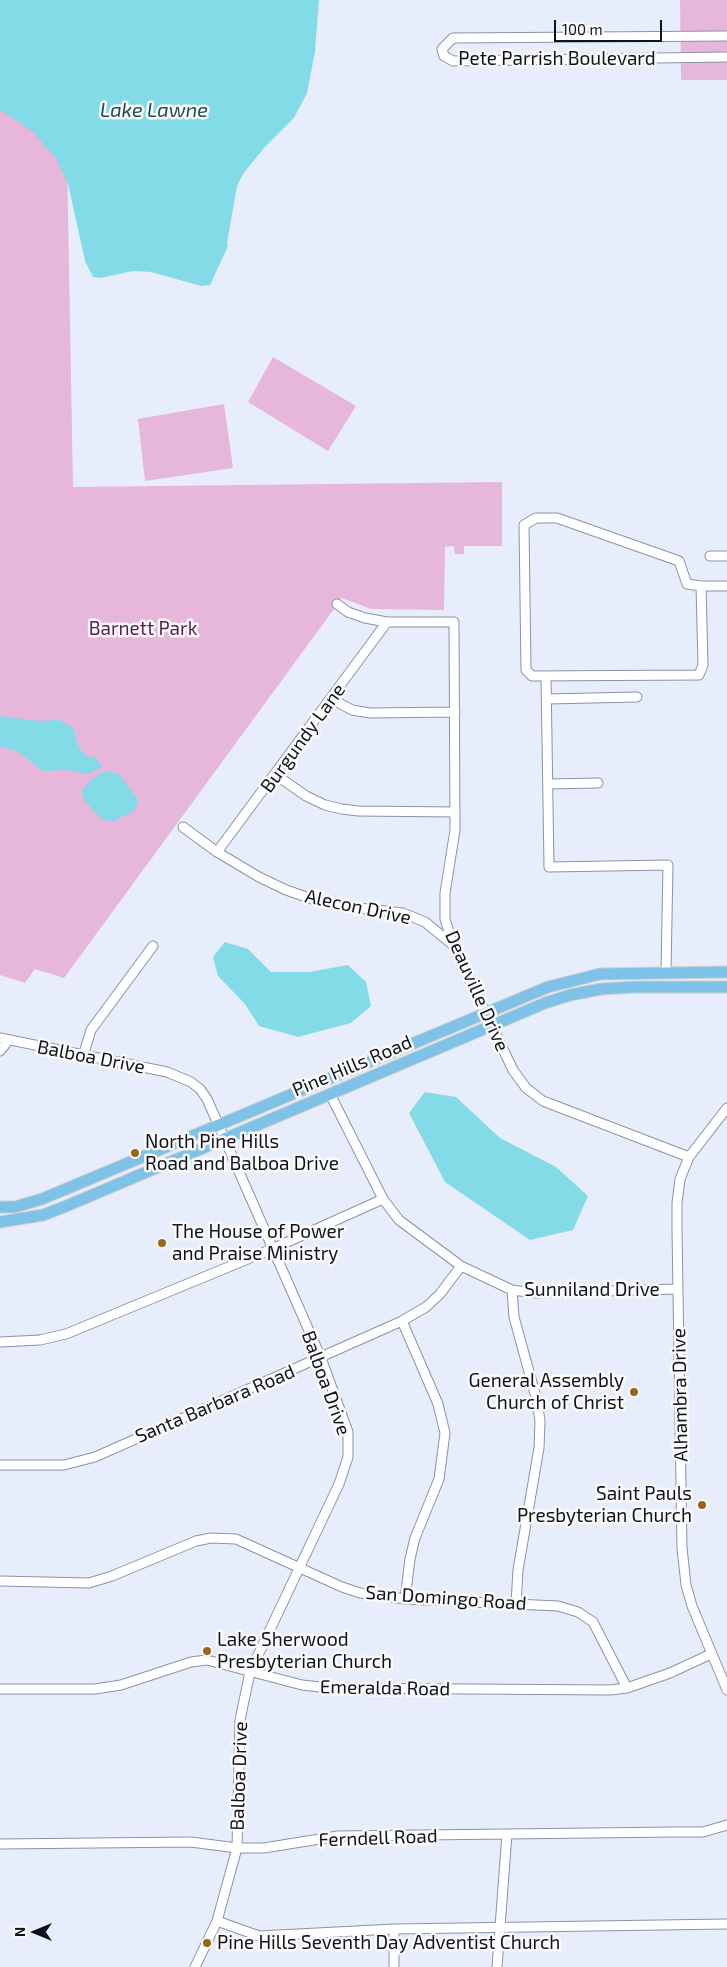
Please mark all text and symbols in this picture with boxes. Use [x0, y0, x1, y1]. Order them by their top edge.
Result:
scale bar [557, 10, 664, 42]
text: 100 m [562, 20, 603, 38]
street label: Pete Parrish Boulevard [458, 48, 656, 70]
water label: Lake Lawne [100, 98, 208, 122]
park label: Barnett Park [89, 618, 197, 640]
street label: Burgundy Lane [256, 679, 350, 797]
street label: Alecon Drive [303, 885, 413, 929]
street label: Deauville Drive [440, 927, 514, 1055]
street label: Pine Hills Road [289, 1031, 415, 1101]
street label: Balboa Drive [35, 1035, 147, 1079]
place label: North Pine Hills Road and Balboa Drive [145, 1131, 339, 1175]
marker: North Pine Hills Road and Balboa Drive [129, 1147, 141, 1159]
place label: The House of Power and Praise Ministry [172, 1221, 344, 1265]
marker: The House of Power and Praise Ministry [156, 1237, 168, 1249]
street label: Sunniland Drive [524, 1279, 660, 1301]
street label: Balboa Drive [297, 1328, 355, 1438]
street label: Alhambra Drive [667, 1328, 693, 1462]
street label: Santa Barbara Road [132, 1360, 298, 1448]
place label: General Assembly Church of Christ [469, 1370, 624, 1414]
marker: General Assembly Church of Christ [628, 1386, 640, 1398]
place label: Saint Pauls Presbyterian Church [517, 1483, 692, 1527]
marker: Saint Pauls Presbyterian Church [696, 1499, 708, 1511]
street label: San Domingo Road [365, 1581, 527, 1615]
place label: Lake Sherwood Presbyterian Church [217, 1629, 392, 1673]
marker: Lake Sherwood Presbyterian Church [201, 1645, 213, 1657]
street label: Emeralda Road [320, 1675, 450, 1701]
street label: Balboa Drive [226, 1721, 252, 1831]
street label: Ferndell Road [318, 1825, 438, 1851]
north arrow [10, 1907, 60, 1957]
text: N [11, 1927, 28, 1937]
place label: Pine Hills Seventh Day Adventist Church [217, 1932, 560, 1954]
marker: Pine Hills Seventh Day Adventist Church [201, 1937, 213, 1949]

